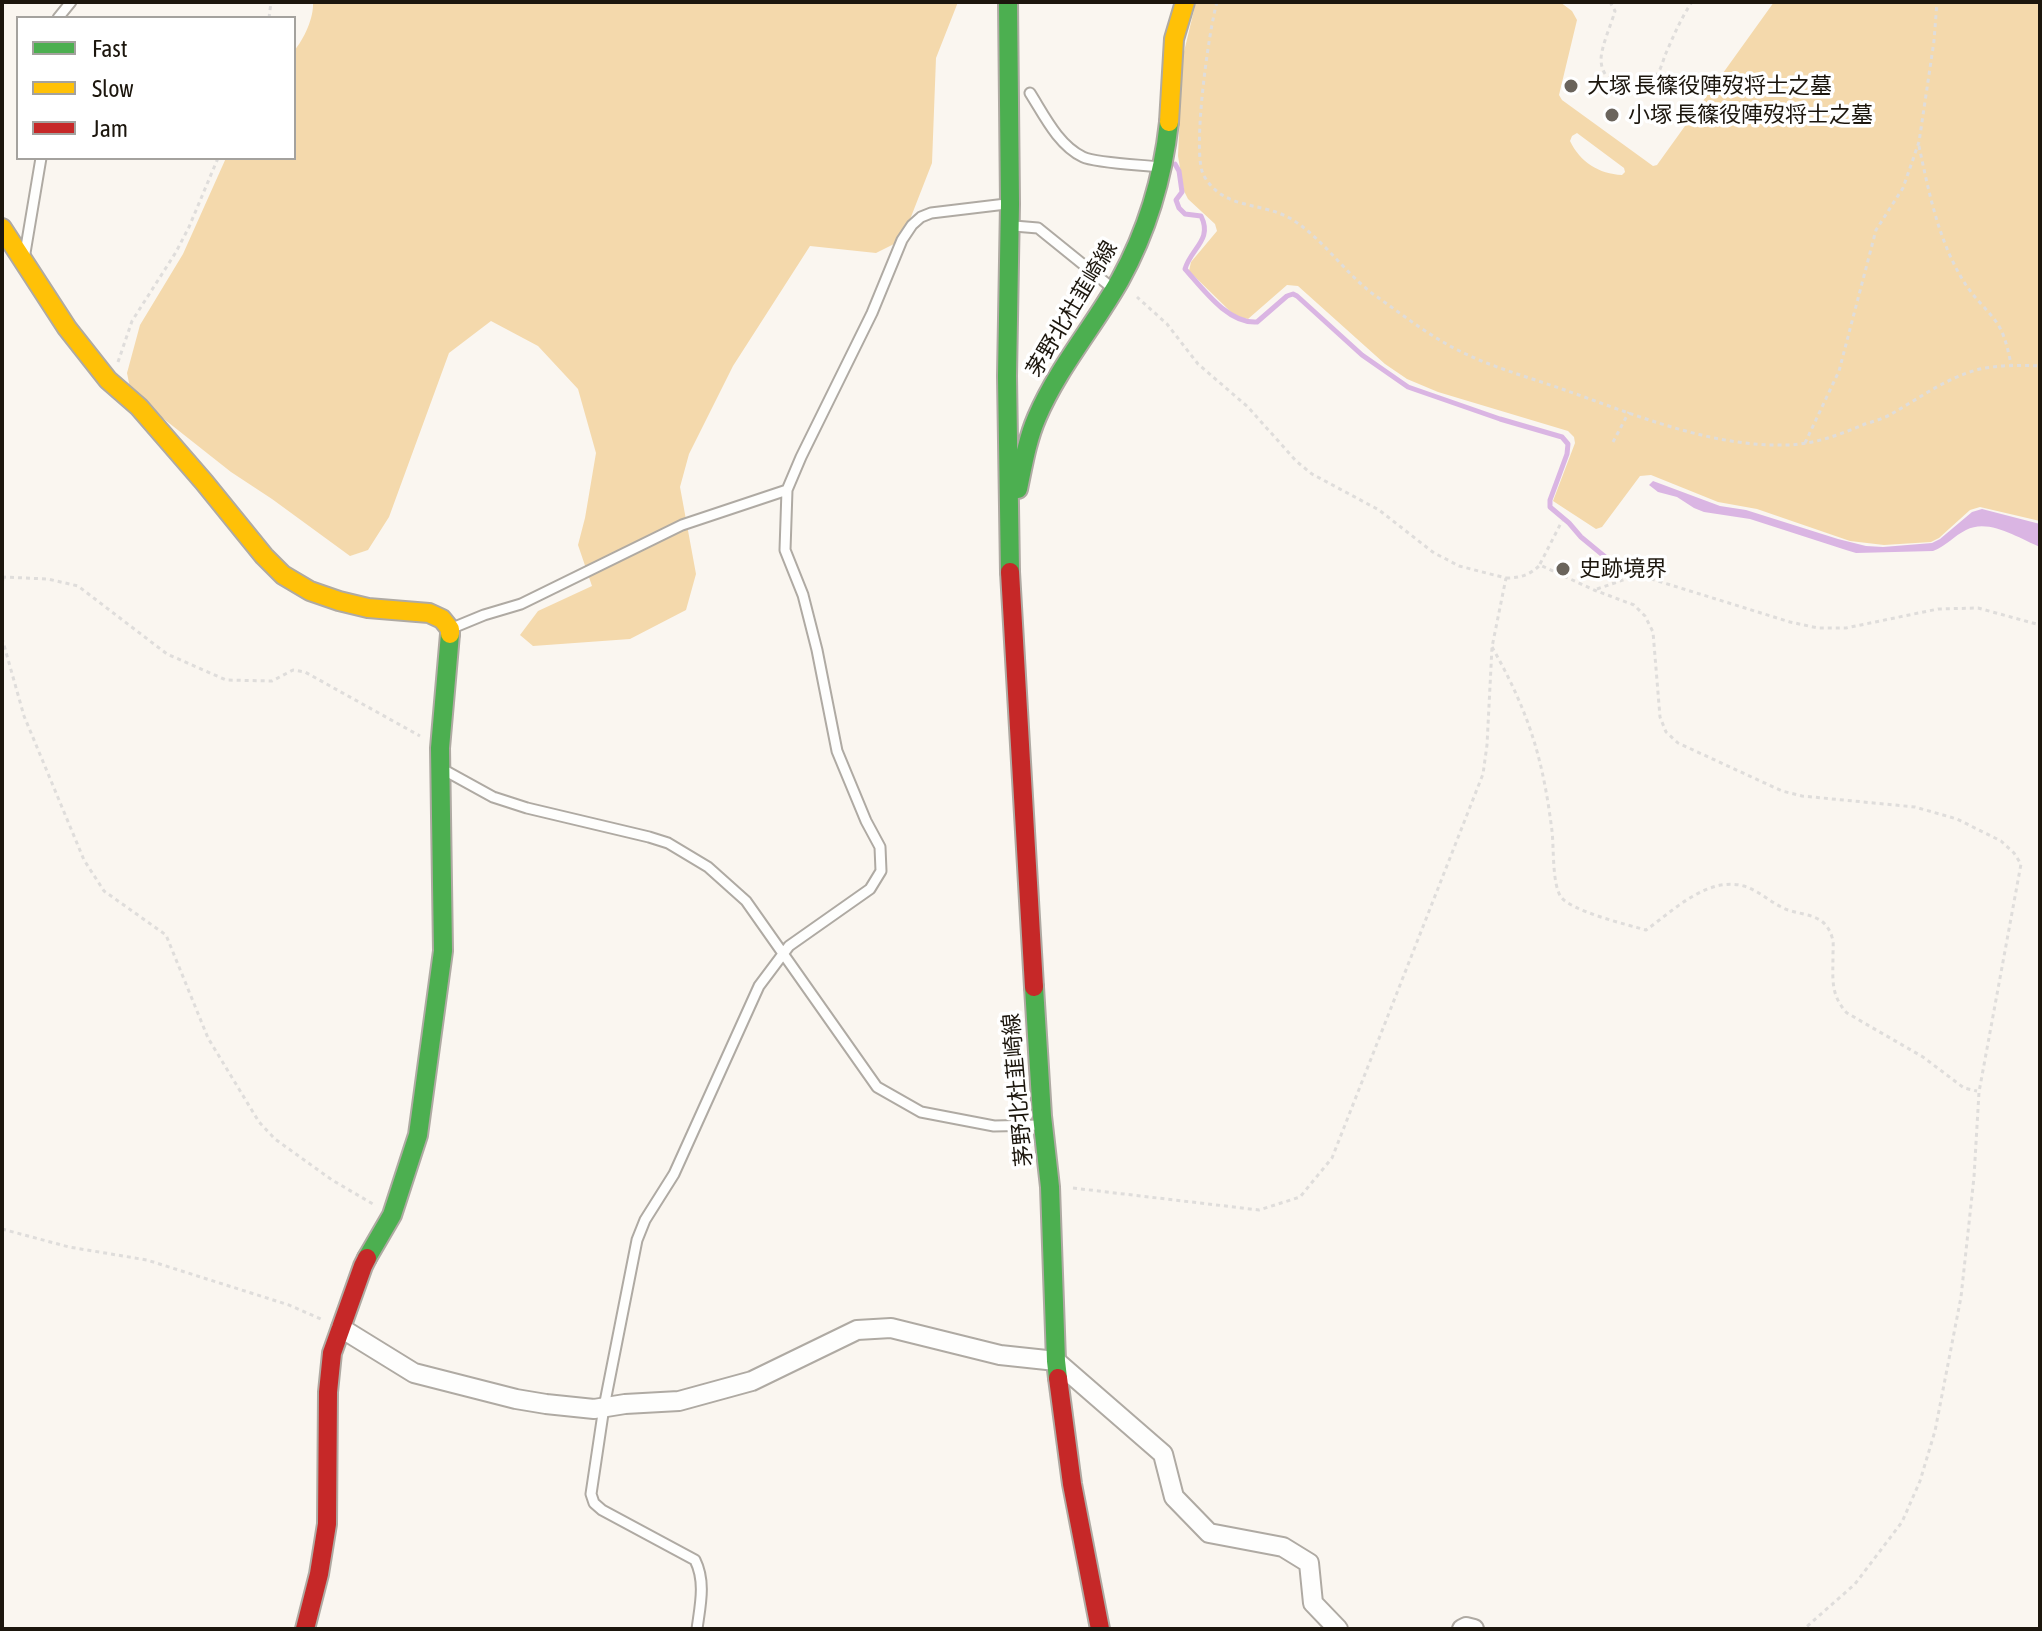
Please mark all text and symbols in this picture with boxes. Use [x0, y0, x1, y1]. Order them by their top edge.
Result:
legend [16, 16, 296, 160]
text: Fast [92, 35, 128, 62]
place label: 大塚 長篠役陣歿将士之墓 [1587, 73, 1832, 99]
text: Slow [92, 75, 134, 102]
marker: 大塚 長篠役陣歿将士之墓 [1562, 77, 1580, 95]
place label: 小塚 長篠役陣歿将士之墓 [1628, 102, 1873, 128]
marker: 小塚 長篠役陣歿将士之墓 [1603, 106, 1621, 124]
text: Jam [92, 115, 128, 142]
street label: 茅野北杜韮崎線 [1021, 236, 1123, 382]
place label: 史跡境界 [1579, 556, 1667, 582]
marker: 史跡境界 [1554, 560, 1572, 578]
street label: 茅野北杜韮崎線 [998, 1012, 1038, 1168]

